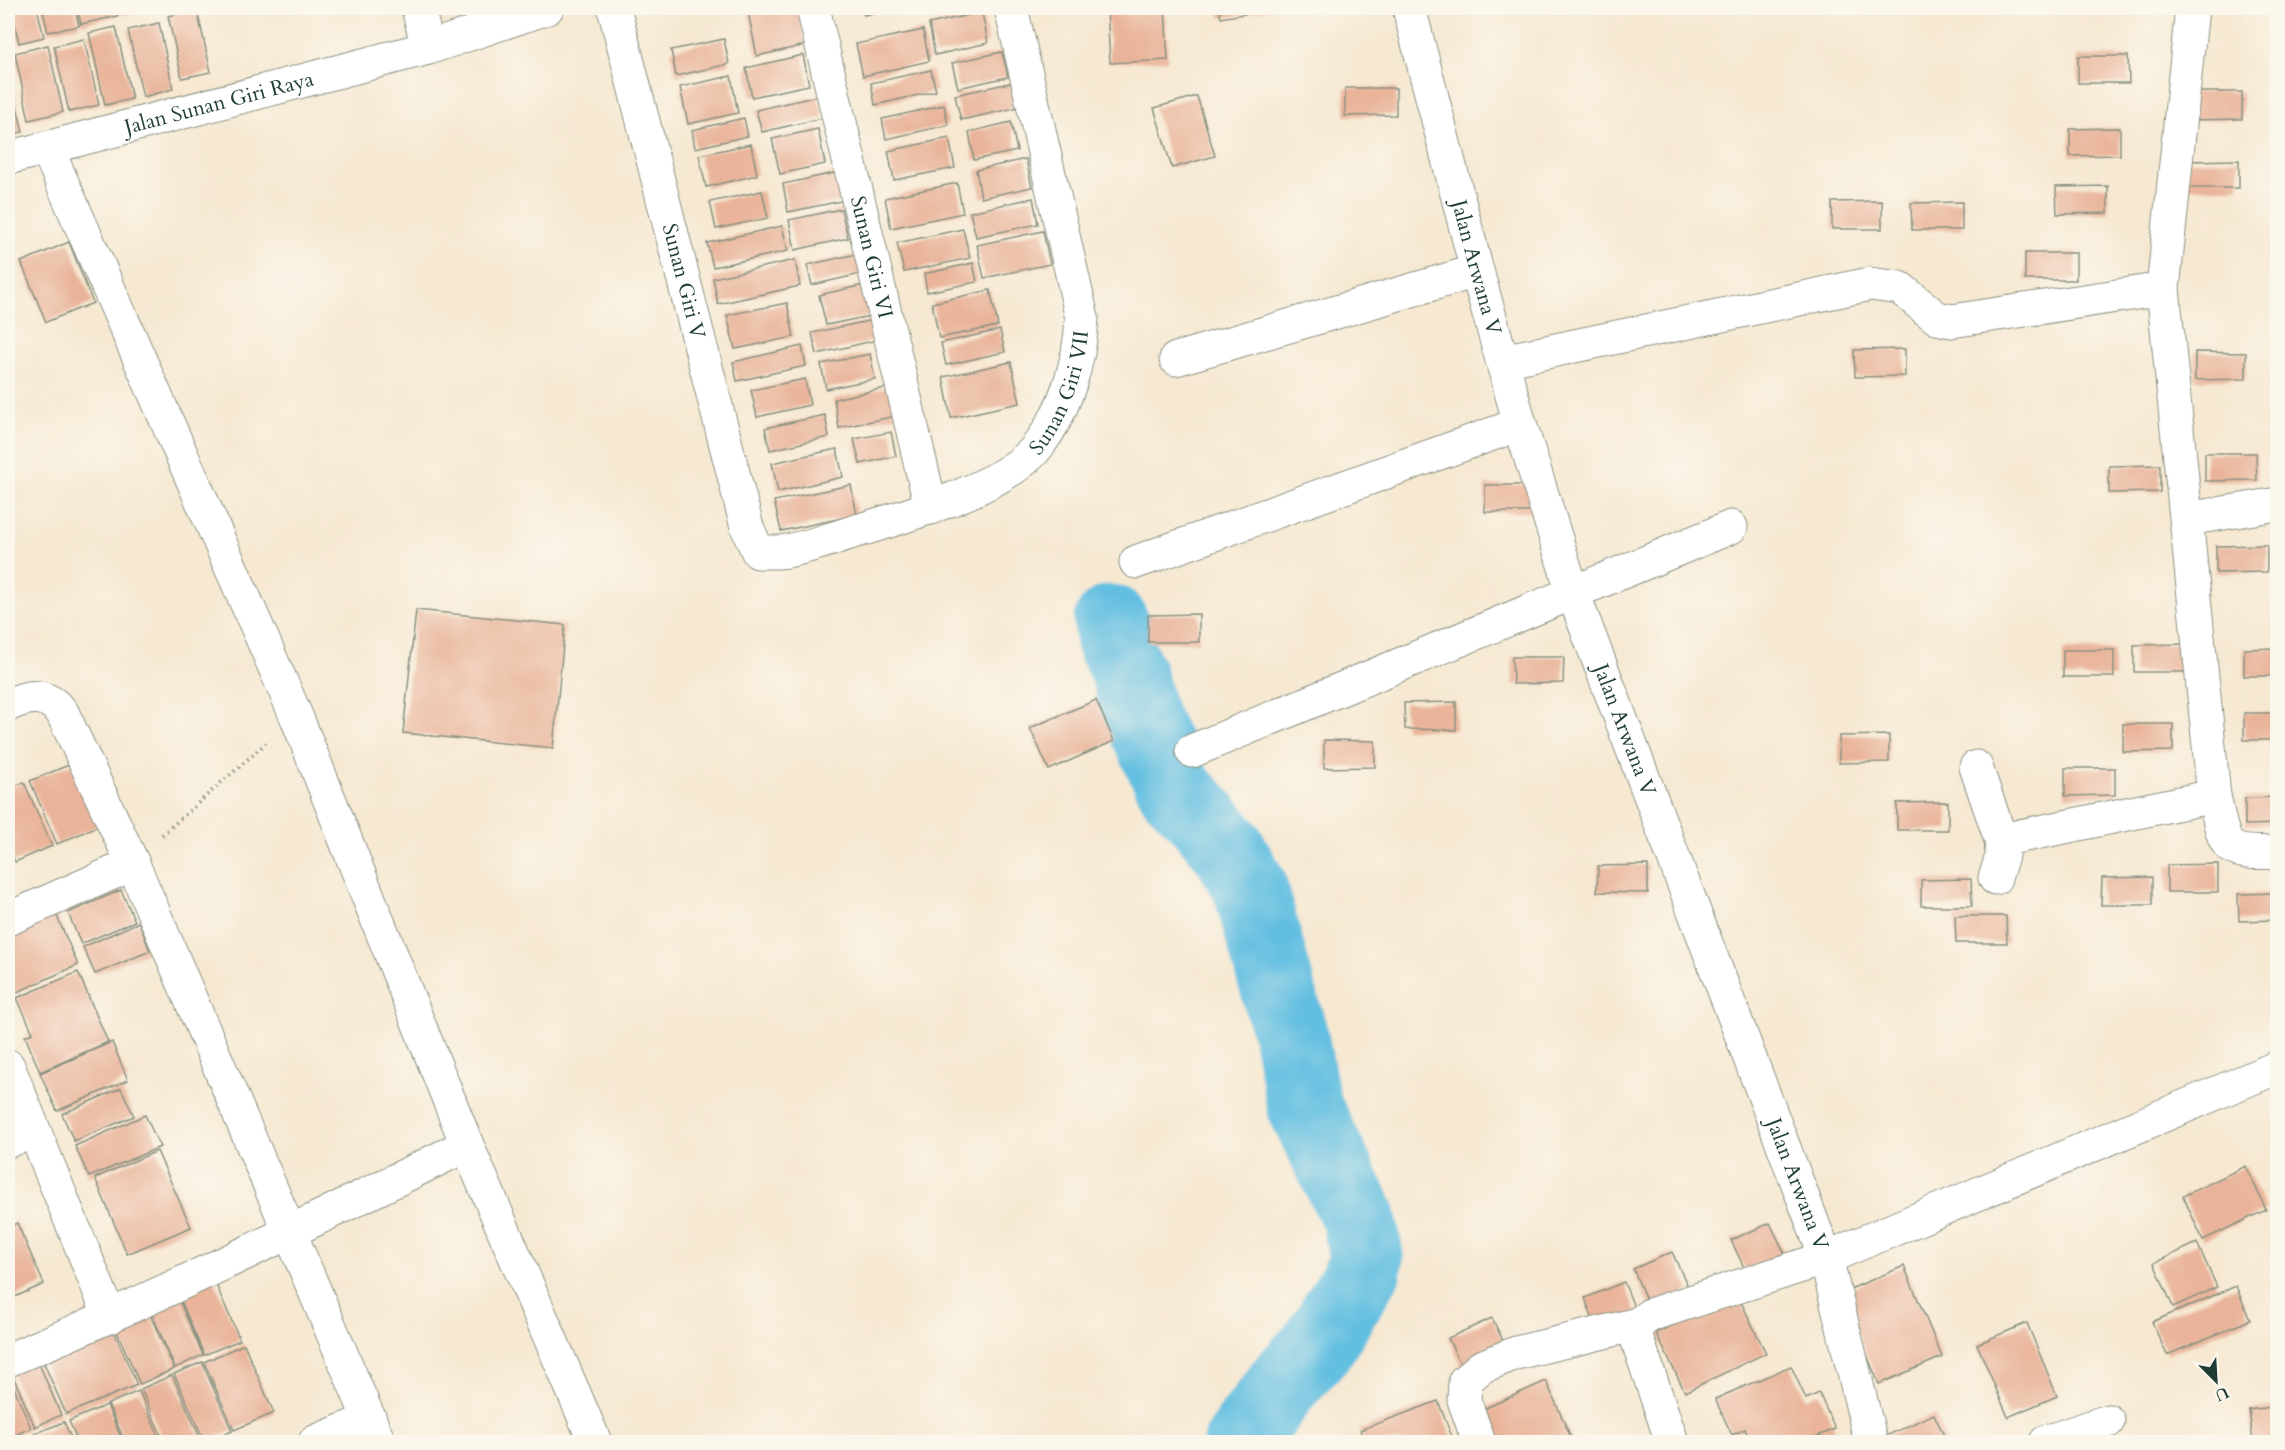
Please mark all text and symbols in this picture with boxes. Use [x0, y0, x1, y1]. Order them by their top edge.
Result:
street label: Jalan Sunan Giri Raya [118, 64, 317, 142]
street label: Sunan Giri VI [843, 193, 900, 321]
street label: Jalan Arwana V [1444, 194, 1509, 339]
street label: Sunan Giri V [655, 220, 713, 342]
street label: Sunan Giri VII [1022, 329, 1096, 461]
street label: Jalan Arwana V [1586, 657, 1663, 800]
street label: Jalan Arwana V [1759, 1111, 1836, 1255]
north arrow [2186, 1351, 2246, 1411]
text: U [2211, 1381, 2232, 1406]

